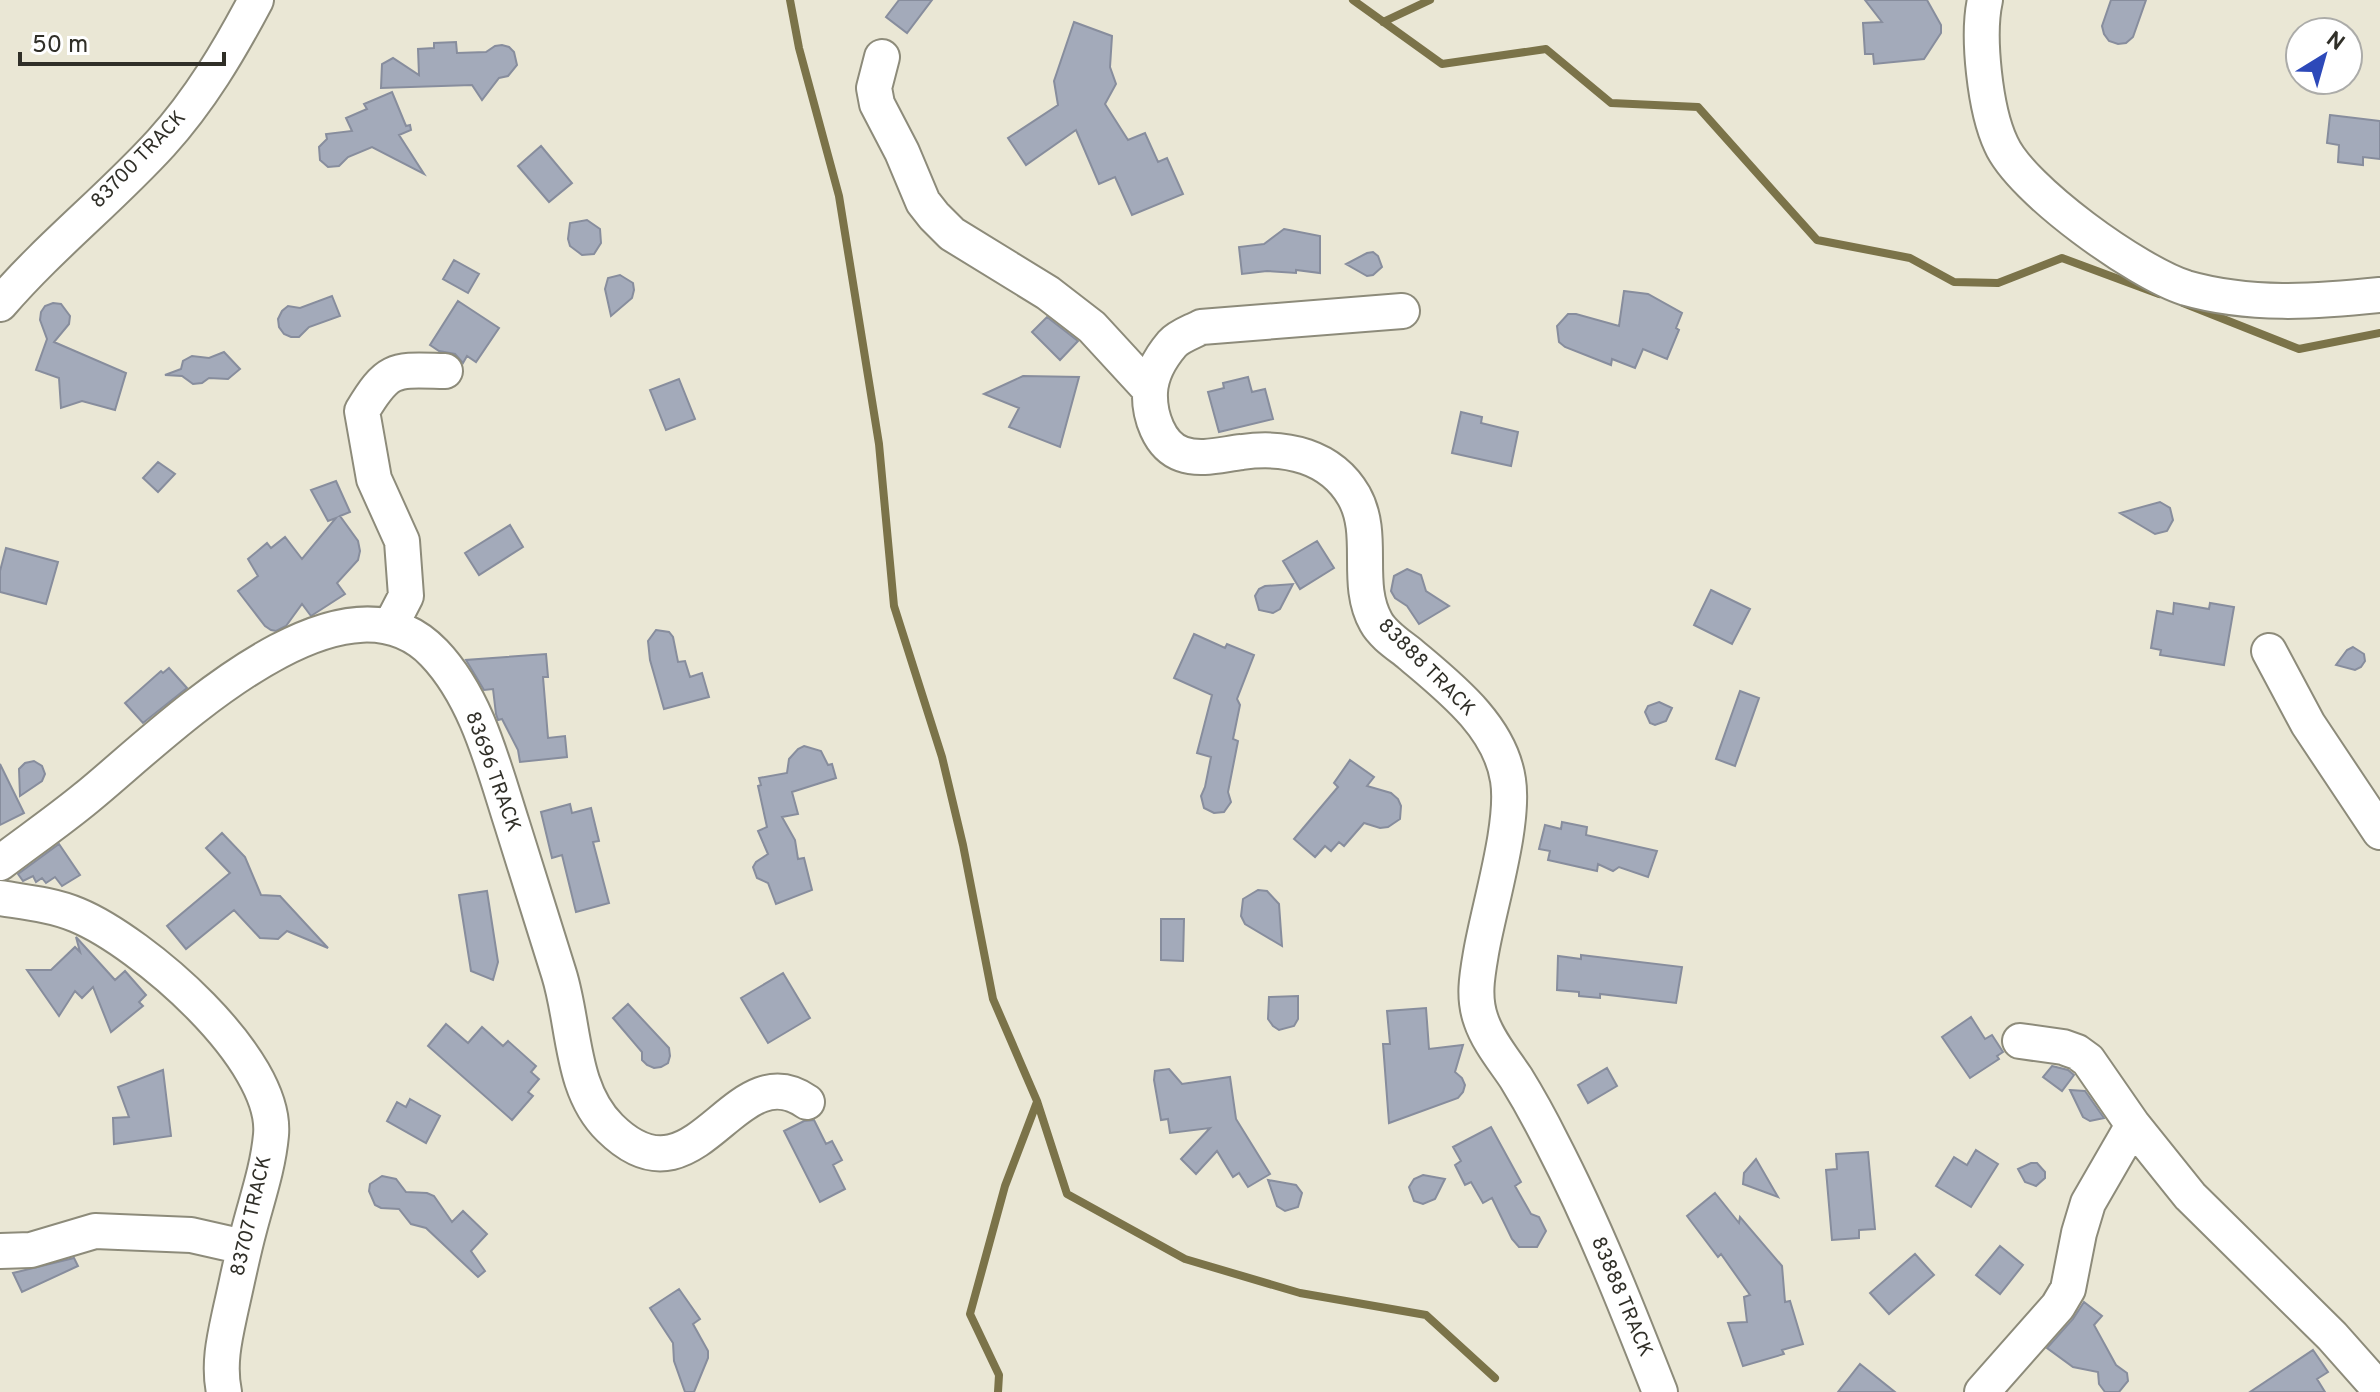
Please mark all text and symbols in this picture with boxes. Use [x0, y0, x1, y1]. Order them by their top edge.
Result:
scale bar [20, 16, 224, 66]
north arrow [2284, 16, 2364, 96]
text: N [2320, 26, 2349, 58]
text: 50 m [32, 31, 88, 61]
street label: 83700 TRACK [86, 106, 192, 214]
street label: 83888 TRACK [1372, 614, 1480, 722]
street label: 83696 TRACK [458, 708, 526, 836]
street label: 83707 TRACK [226, 1153, 278, 1279]
street label: 83888 TRACK [1584, 1233, 1658, 1361]

